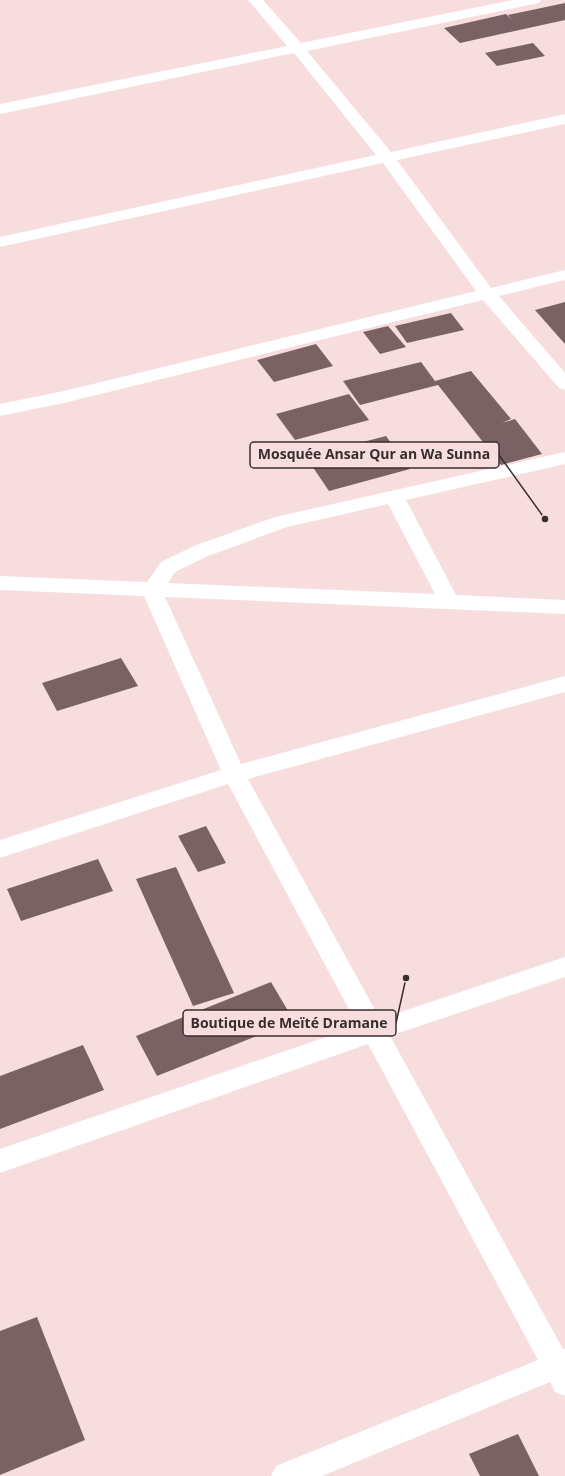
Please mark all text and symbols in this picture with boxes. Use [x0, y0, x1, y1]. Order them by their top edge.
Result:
callout: Mosquée Ansar Qur an Wa Sunna [250, 442, 499, 468]
text: Mosquée Ansar Qur an Wa Sunna [258, 444, 490, 463]
callout: Boutique de Meïté Dramane [183, 1010, 396, 1036]
text: Boutique de Meïté Dramane [191, 1013, 387, 1032]

